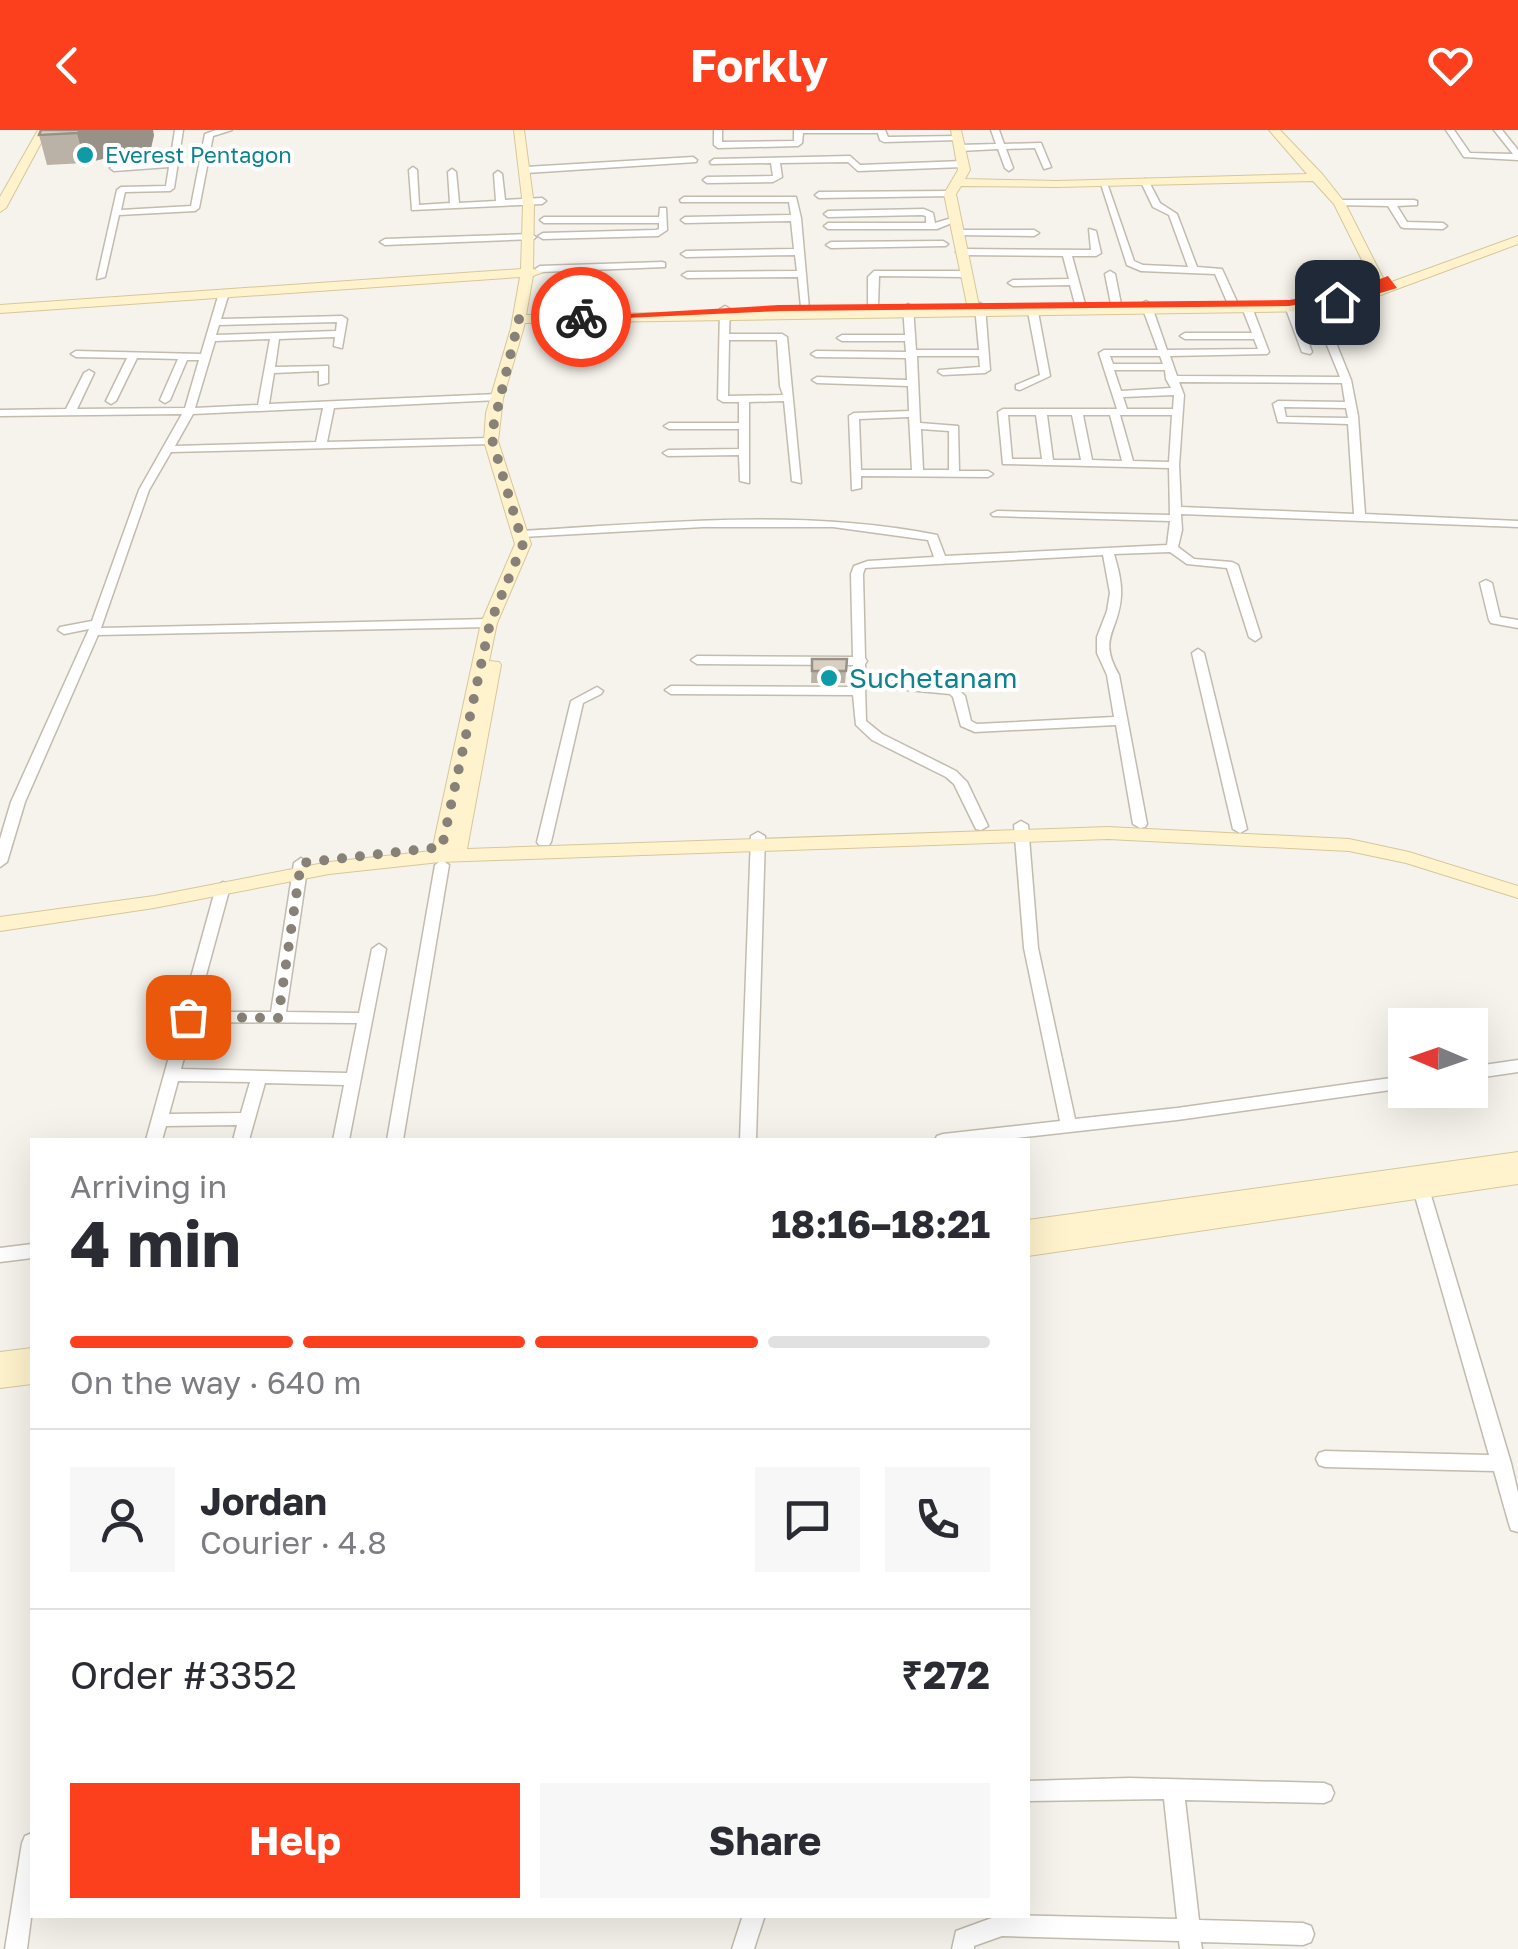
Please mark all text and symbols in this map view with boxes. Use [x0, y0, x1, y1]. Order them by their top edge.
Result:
icon: back [40, 38, 95, 93]
text: Forkly [690, 38, 828, 92]
icon: heart [1423, 38, 1478, 93]
place label: Everest Pentagon [105, 141, 292, 168]
marker: Everest Pentagon [74, 144, 96, 166]
pin [1295, 260, 1380, 345]
courier [531, 267, 631, 367]
icon: home [1310, 275, 1365, 330]
icon: bike [554, 290, 609, 345]
place label: Suchetanam [849, 661, 1017, 694]
marker: Suchetanam [818, 667, 840, 689]
pin [146, 975, 231, 1060]
icon: bag [161, 990, 216, 1045]
north arrow [1388, 1008, 1488, 1108]
map controls [1388, 1008, 1488, 1108]
text: Arriving in [70, 1167, 227, 1205]
text: 18:16–18:21 [771, 1201, 990, 1246]
text: 4 min [70, 1203, 241, 1281]
text: On the way · 640 m [70, 1363, 362, 1401]
button: person [70, 1467, 175, 1572]
button: chat [755, 1467, 860, 1572]
button: phone [885, 1467, 990, 1572]
text: Jordan [200, 1478, 327, 1523]
text: Courier · 4.8 [200, 1523, 387, 1561]
text: Order #3352 [70, 1652, 297, 1697]
text: ₹272 [901, 1652, 990, 1697]
button: Help [70, 1783, 520, 1898]
button: Share [540, 1783, 990, 1898]

